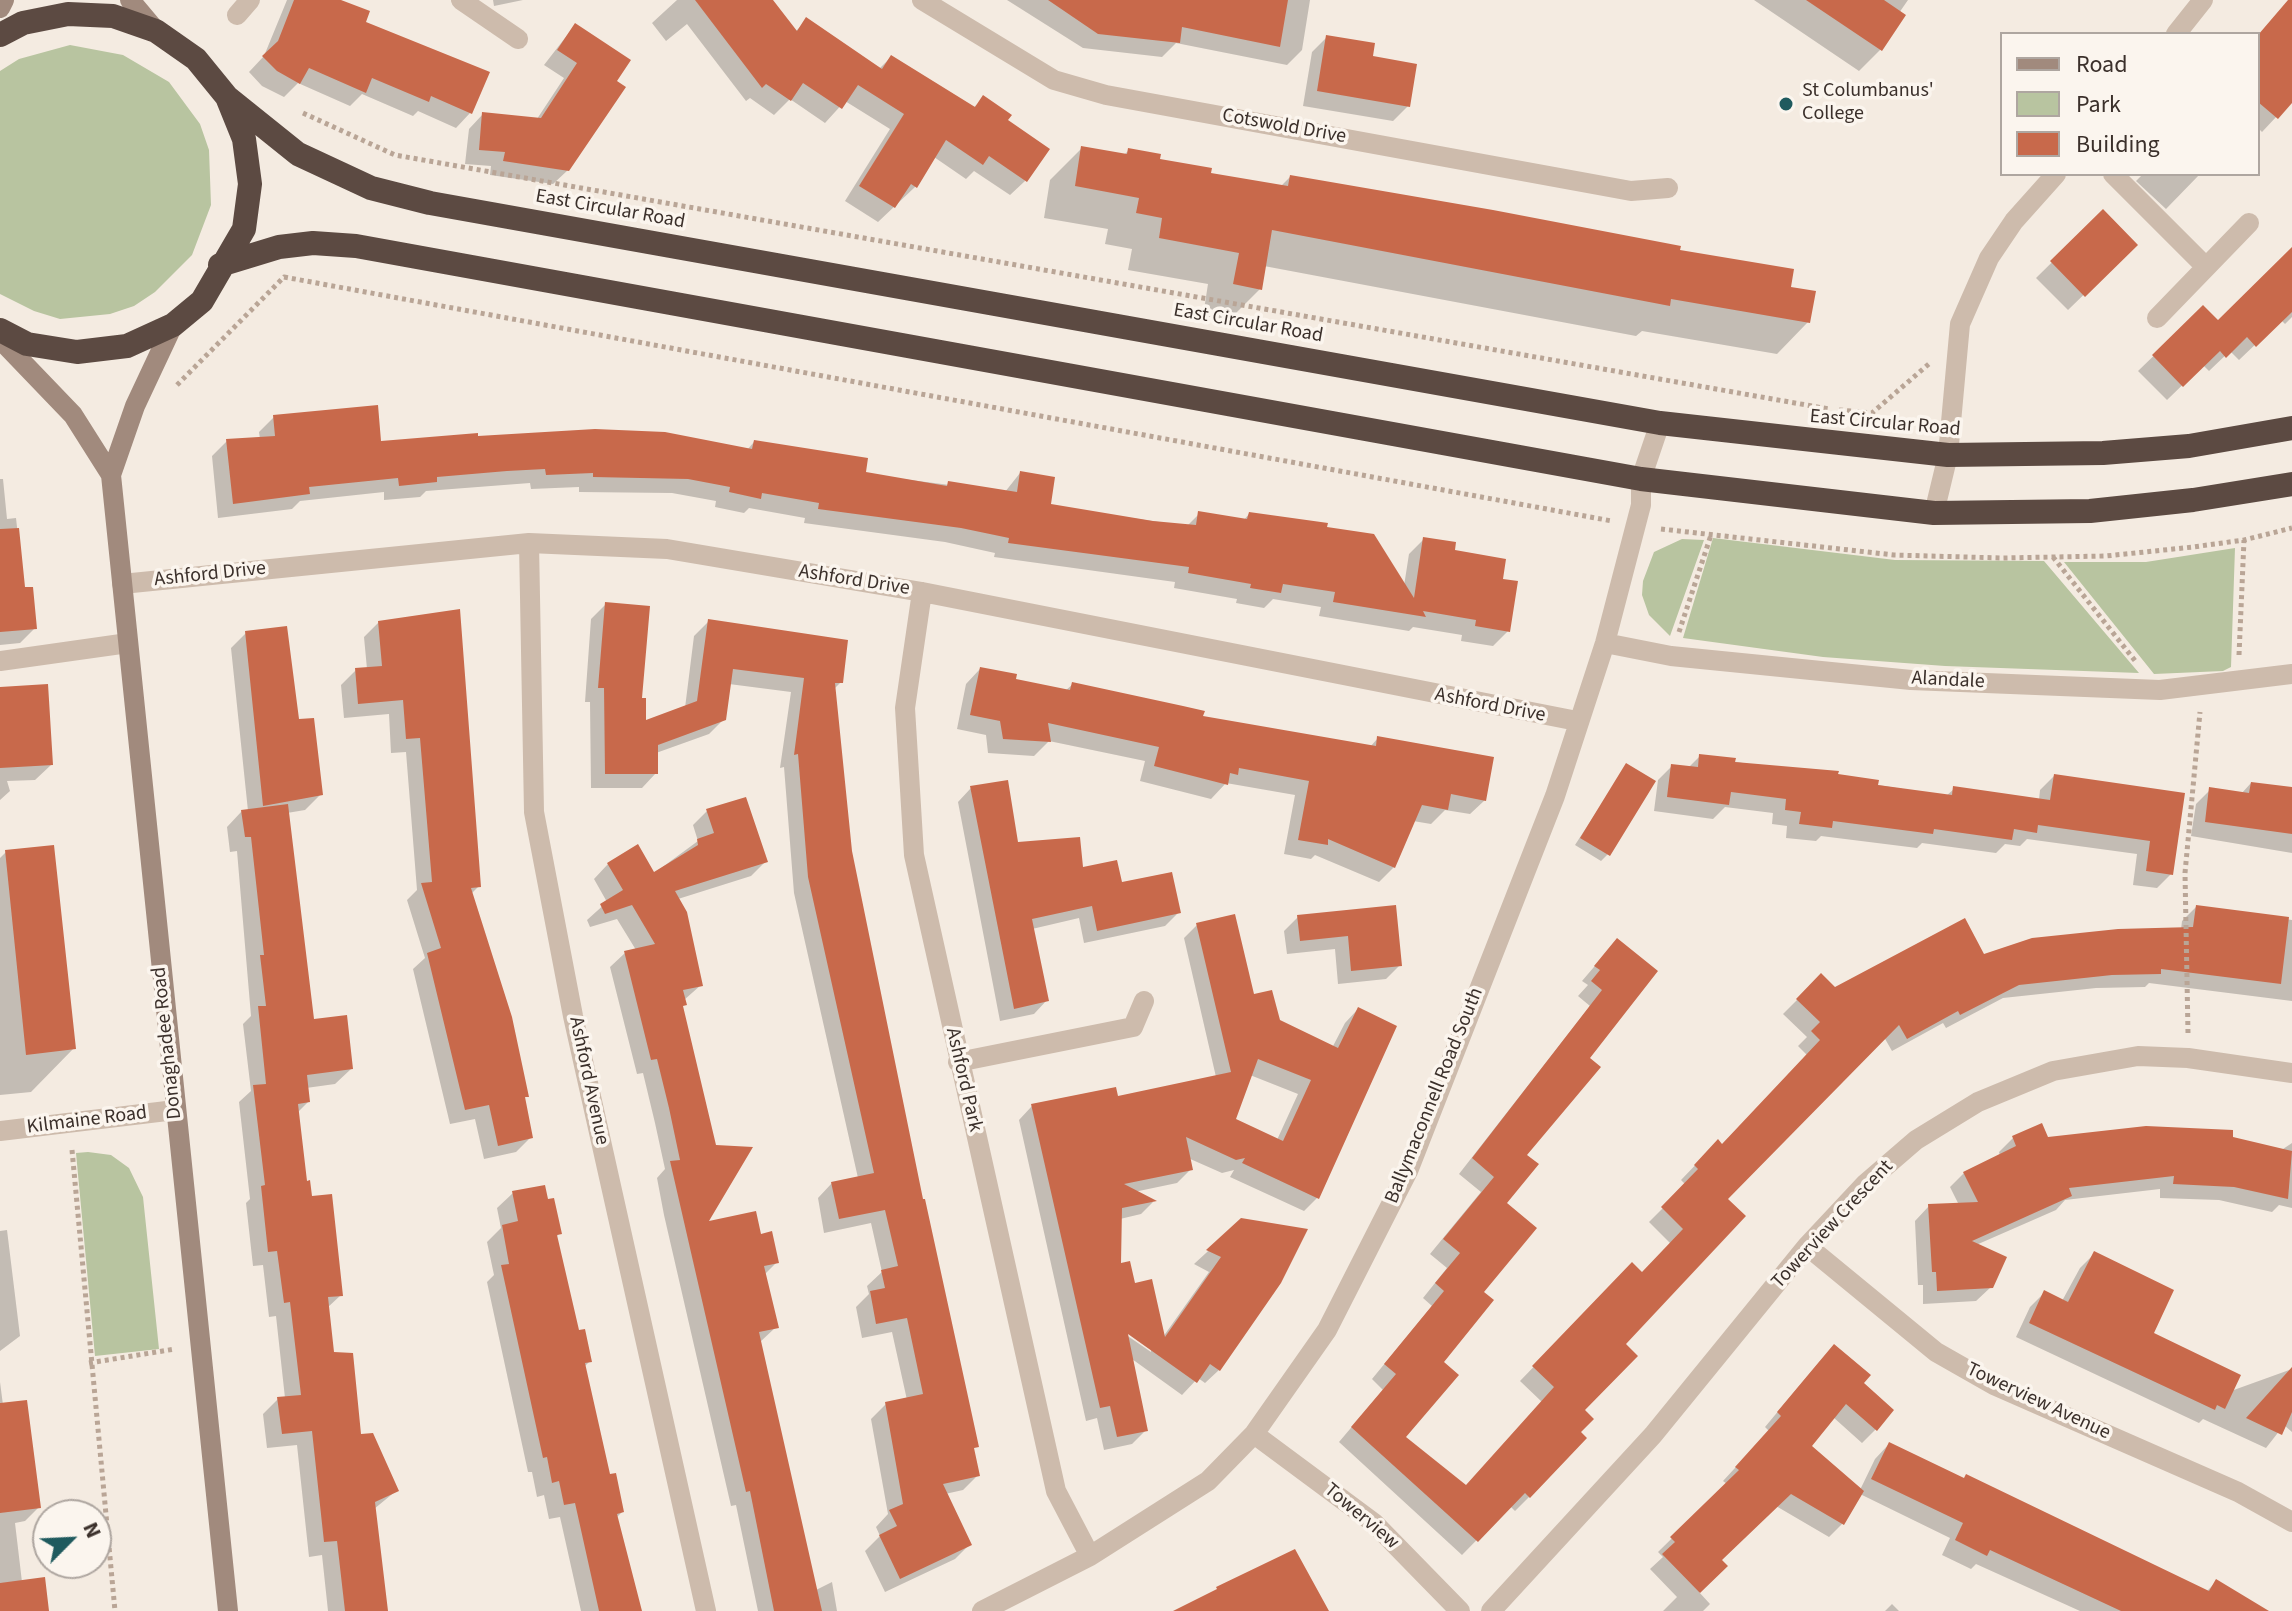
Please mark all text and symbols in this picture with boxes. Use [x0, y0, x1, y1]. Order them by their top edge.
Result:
legend [2000, 32, 2260, 176]
text: Road [2076, 47, 2128, 82]
place label: St Columbanus' College [1802, 80, 1934, 127]
text: Park [2076, 87, 2121, 122]
marker: St Columbanus' College [1777, 95, 1795, 113]
street label: Cotswold Drive [1220, 104, 1348, 150]
text: Building [2076, 127, 2160, 162]
street label: East Circular Road [533, 185, 687, 235]
street label: East Circular Road [1171, 299, 1325, 349]
street label: East Circular Road [1809, 405, 1961, 443]
street label: Ashford Drive [153, 557, 267, 593]
street label: Ashford Drive [797, 560, 911, 602]
street label: Alandale [1911, 667, 1985, 695]
street label: Ashford Drive [1433, 684, 1547, 728]
street label: Donaghadee Road [148, 966, 188, 1120]
street label: Ballymaconnell Road South [1381, 985, 1489, 1207]
street label: Ashford Avenue [563, 1015, 613, 1147]
street label: Ashford Park [939, 1026, 987, 1134]
street label: Kilmaine Road [26, 1102, 148, 1140]
street label: Towerview Crescent [1767, 1156, 1899, 1294]
street label: Towerview Avenue [1962, 1358, 2114, 1446]
street label: Towerview [1319, 1479, 1403, 1555]
north arrow [32, 1499, 112, 1579]
text: N [75, 1517, 110, 1543]

